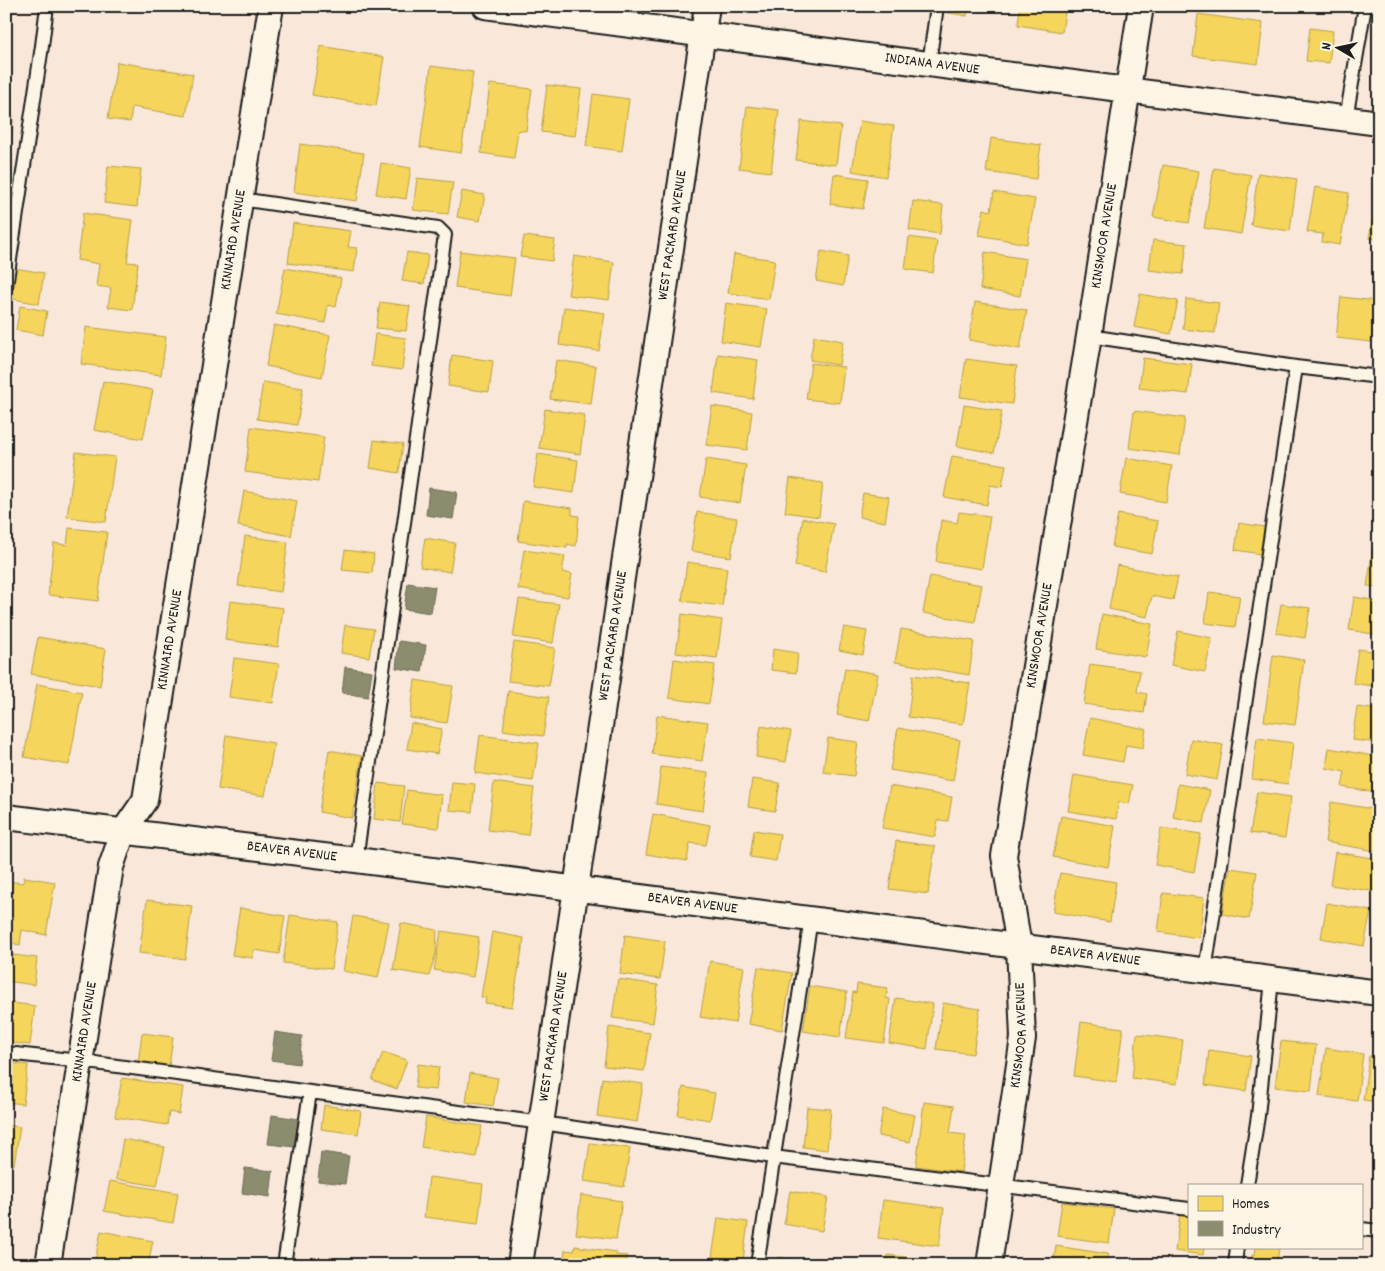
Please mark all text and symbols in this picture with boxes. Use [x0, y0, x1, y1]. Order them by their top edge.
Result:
north arrow [1312, 22, 1362, 72]
text: N [1317, 41, 1338, 51]
street label: INDIANA AVENUE [883, 47, 981, 82]
street label: WEST PACKARD AVENUE [652, 169, 693, 302]
street label: KINSMOOR AVENUE [1086, 182, 1124, 290]
street label: KINNAIRD AVENUE [215, 188, 253, 292]
street label: WEST PACKARD AVENUE [593, 569, 634, 702]
street label: KINSMOOR AVENUE [1021, 581, 1059, 690]
street label: KINNAIRD AVENUE [152, 588, 189, 692]
street label: BEAVER AVENUE [246, 836, 338, 869]
street label: BEAVER AVENUE [646, 887, 739, 921]
street label: BEAVER AVENUE [1049, 939, 1142, 973]
street label: WEST PACKARD AVENUE [533, 970, 574, 1103]
street label: KINNAIRD AVENUE [66, 980, 104, 1084]
street label: KINSMOOR AVENUE [1005, 982, 1034, 1090]
legend [1188, 1184, 1362, 1248]
text: Homes [1232, 1194, 1270, 1216]
text: Industry [1232, 1220, 1281, 1242]

